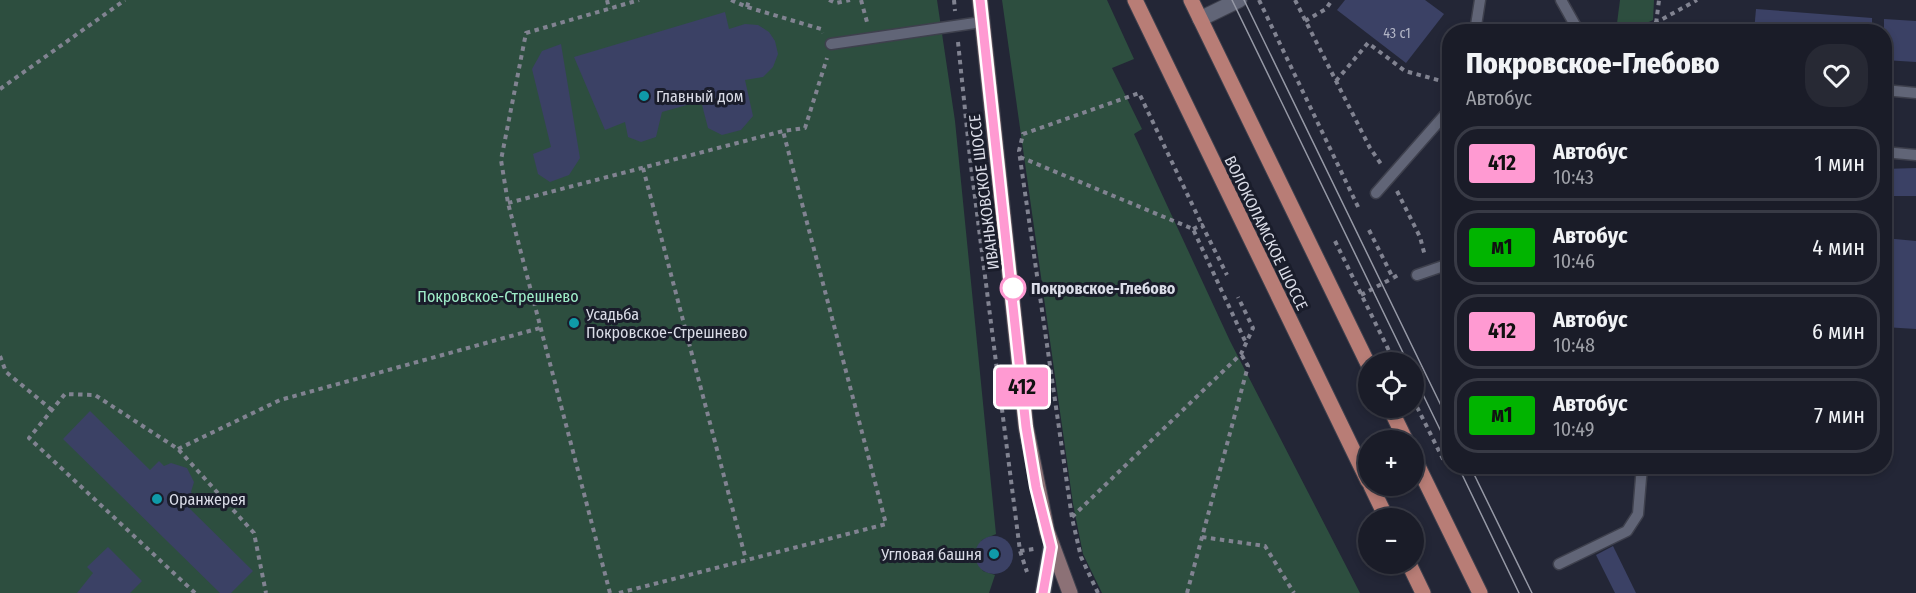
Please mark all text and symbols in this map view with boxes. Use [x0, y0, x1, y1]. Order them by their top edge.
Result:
house number: 43 с1 [1383, 25, 1411, 42]
button: heart [1805, 44, 1868, 107]
text: Покровское-Глебово [1466, 47, 1720, 80]
text: Автобус [1466, 86, 1532, 110]
place label: Главный дом [656, 87, 744, 106]
marker: Главный дом [637, 89, 651, 103]
street label: ИВАНЬКОВСКОЕ ШОССЕ [965, 113, 1003, 271]
text: Автобус [1553, 138, 1628, 165]
text: 412 [1488, 150, 1516, 176]
text: 1 мин [1814, 150, 1865, 177]
street label: ВОЛОКОЛАМСКОЕ ШОССЕ [1220, 153, 1312, 313]
text: 10:43 [1553, 165, 1594, 189]
text: Автобус [1553, 222, 1628, 249]
text: м1 [1491, 234, 1513, 260]
text: 4 мин [1812, 234, 1865, 261]
text: 10:46 [1553, 249, 1595, 273]
marker: Покровское-Глебово [1000, 275, 1026, 301]
place label: Покровское-Глебово [1031, 279, 1176, 298]
park label: Покровское-Стрешнево [417, 287, 579, 306]
place label: Усадьба Покровское-Стрешнево [585, 305, 747, 342]
text: Автобус [1553, 306, 1628, 333]
marker: Усадьба Покровское-Стрешнево [567, 316, 581, 330]
text: 412 [1488, 318, 1516, 344]
text: 6 мин [1812, 318, 1865, 345]
text: 10:48 [1553, 333, 1595, 357]
map controls [1358, 352, 1424, 574]
button: locate [1358, 352, 1424, 418]
line badge: 412 [988, 368, 1056, 406]
text: 412 [1008, 374, 1036, 400]
text: Автобус [1553, 390, 1628, 417]
text: м1 [1491, 402, 1513, 428]
text: 7 мин [1814, 402, 1865, 429]
text: 10:49 [1553, 417, 1594, 441]
button: + [1358, 430, 1424, 496]
place label: Оранжерея [169, 490, 246, 509]
marker: Оранжерея [150, 492, 164, 506]
button: − [1358, 508, 1424, 574]
place label: Угловая башня [880, 545, 982, 564]
marker: Угловая башня [987, 547, 1001, 561]

